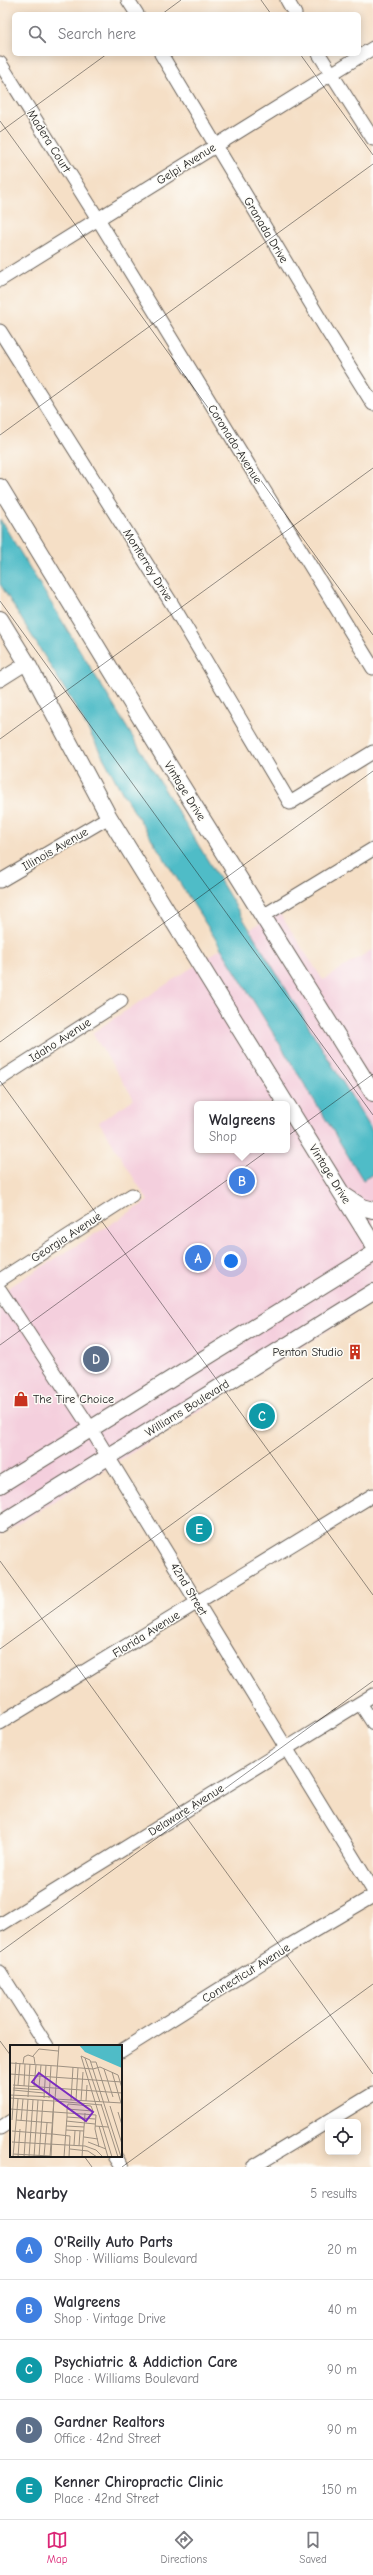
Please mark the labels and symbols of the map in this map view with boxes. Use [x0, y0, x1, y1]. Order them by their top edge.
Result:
street label: Madera Court [24, 107, 74, 175]
street label: Gelpi Avenue [154, 140, 218, 188]
street label: Granada Drive [241, 194, 291, 266]
street label: Coronado Avenue [205, 402, 265, 486]
street label: Monterrey Drive [120, 526, 176, 604]
street label: Vintage Drive [161, 759, 209, 823]
street label: Illinois Avenue [19, 824, 91, 874]
street label: Idaho Avenue [27, 1015, 93, 1065]
street label: Vintage Drive [306, 1142, 354, 1206]
pin: B [229, 1166, 255, 1196]
street label: Georgia Avenue [28, 1209, 104, 1265]
pin: A [185, 1243, 211, 1273]
your location [221, 1251, 241, 1271]
building icon: Penton Studio [346, 1343, 364, 1361]
pin: D [83, 1344, 109, 1374]
place label: Penton Studio [272, 1345, 343, 1359]
street label: Williams Boulevard [142, 1376, 232, 1440]
shop icon: The Tire Choice [12, 1390, 30, 1408]
place label: The Tire Choice [33, 1392, 114, 1406]
pin: C [249, 1401, 275, 1431]
pin: E [186, 1514, 212, 1544]
street label: 42nd Street [168, 1560, 211, 1618]
street label: Florida Avenue [110, 1608, 182, 1660]
street label: Delaware Avenue [146, 1781, 226, 1839]
street label: Connecticut Avenue [200, 1940, 292, 2006]
inset map [10, 2045, 122, 2157]

